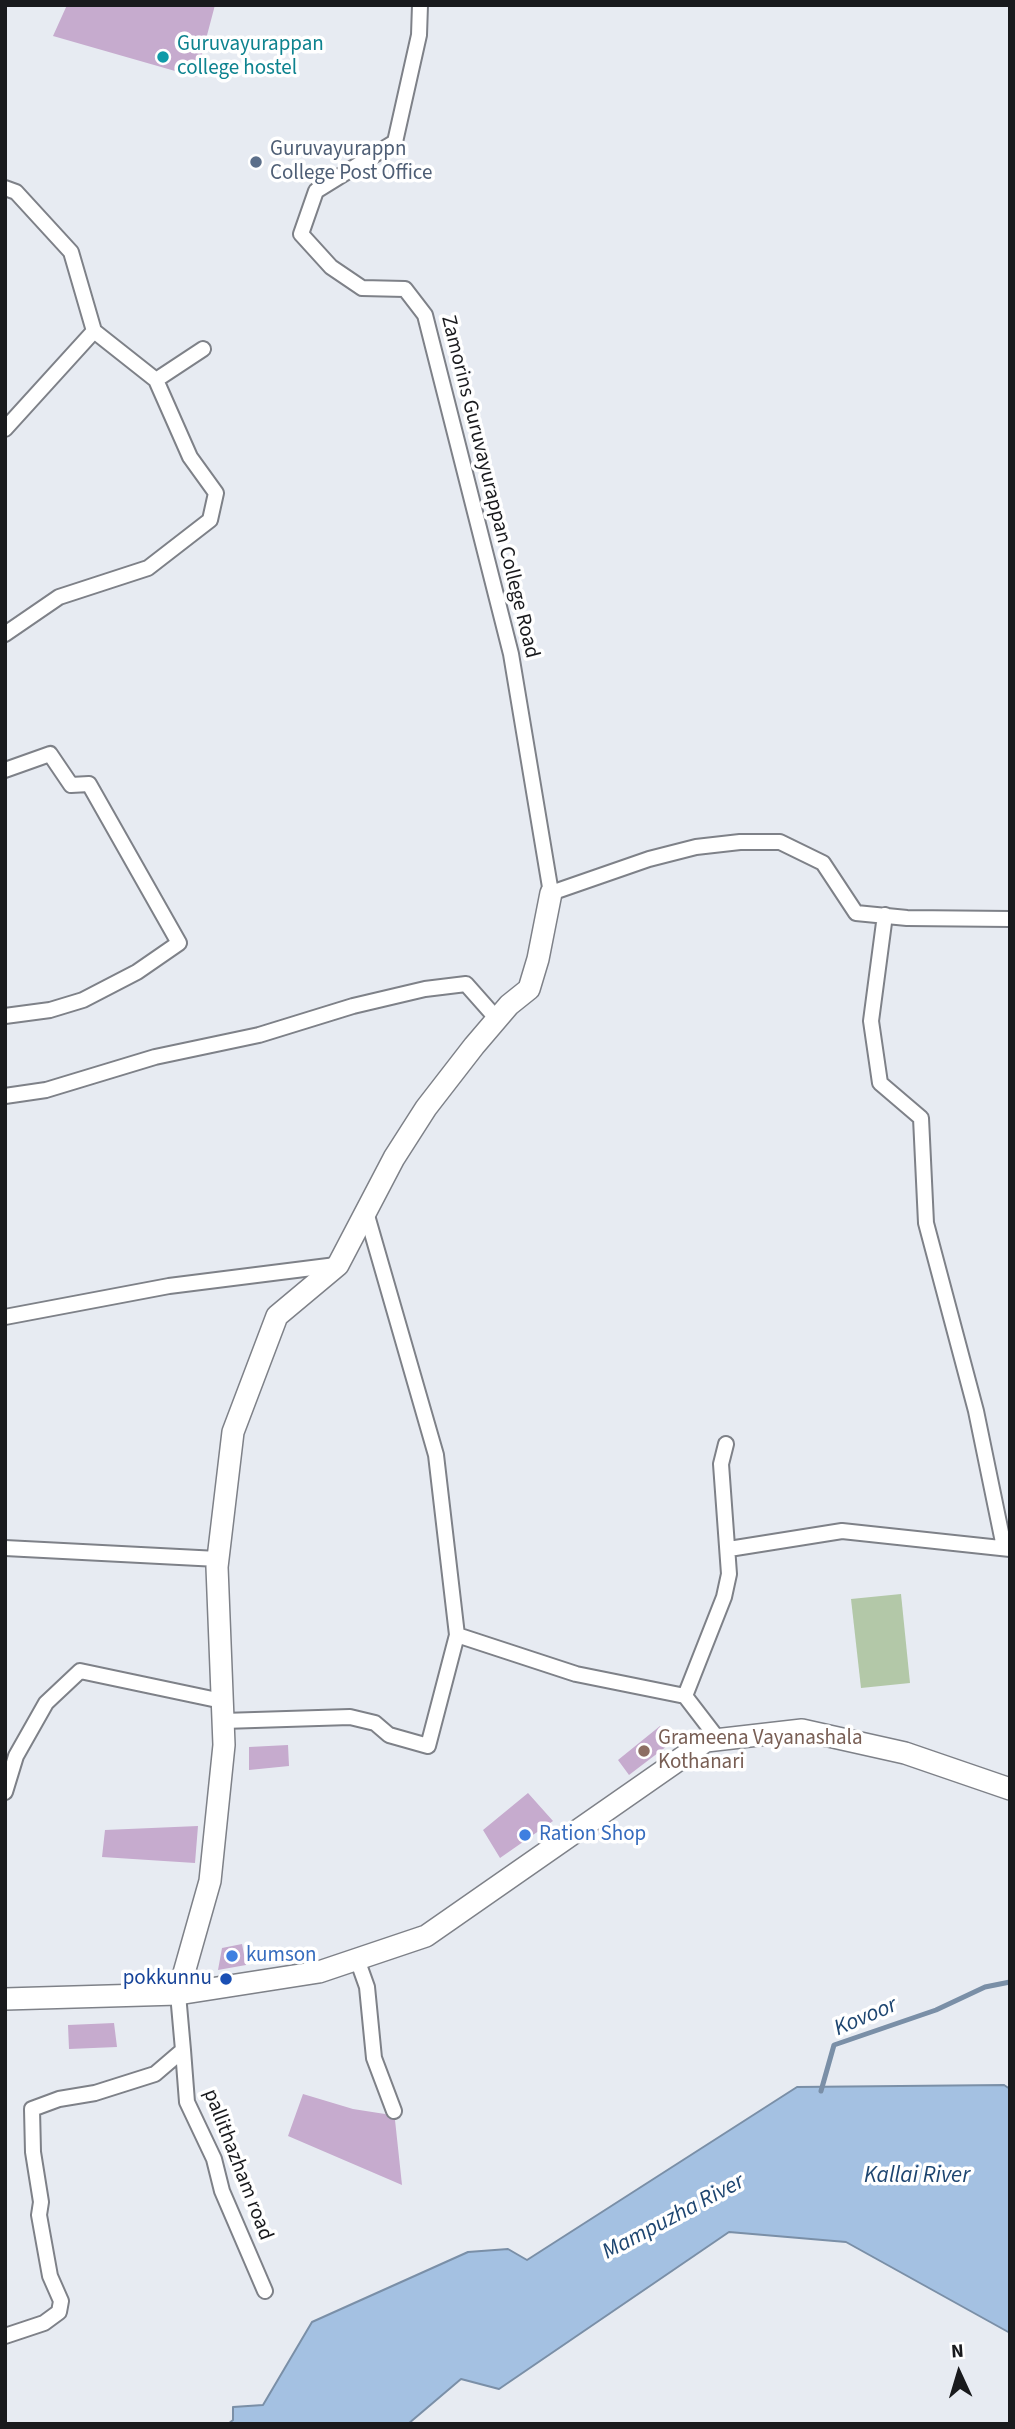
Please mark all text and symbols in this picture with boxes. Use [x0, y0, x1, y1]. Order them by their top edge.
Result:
place label: Guruvayurappan college hostel [177, 32, 324, 82]
marker: Guruvayurappan college hostel [155, 49, 171, 65]
place label: Guruvayurappn College Post Office [270, 137, 432, 187]
marker: Guruvayurappn College Post Office [248, 154, 264, 170]
street label: Zamorins Guruvayurappan College Road [434, 313, 544, 661]
place label: Grameena Vayanashala Kothanari [658, 1726, 863, 1776]
marker: Grameena Vayanashala Kothanari [636, 1743, 652, 1759]
place label: Ration Shop [539, 1822, 646, 1848]
marker: Ration Shop [517, 1827, 533, 1843]
place label: kumson [246, 1943, 317, 1969]
marker: kumson [224, 1948, 240, 1964]
place label: pokkunnu [123, 1966, 212, 1992]
marker: pokkunnu [218, 1971, 234, 1987]
water label: Kovoor [830, 1992, 902, 2044]
street label: pallithazham road [197, 2086, 277, 2244]
water label: Kallai River [864, 2163, 970, 2191]
water label: Mampuzha River [598, 2169, 750, 2267]
north arrow [924, 2338, 994, 2408]
text: N [950, 2338, 965, 2365]

